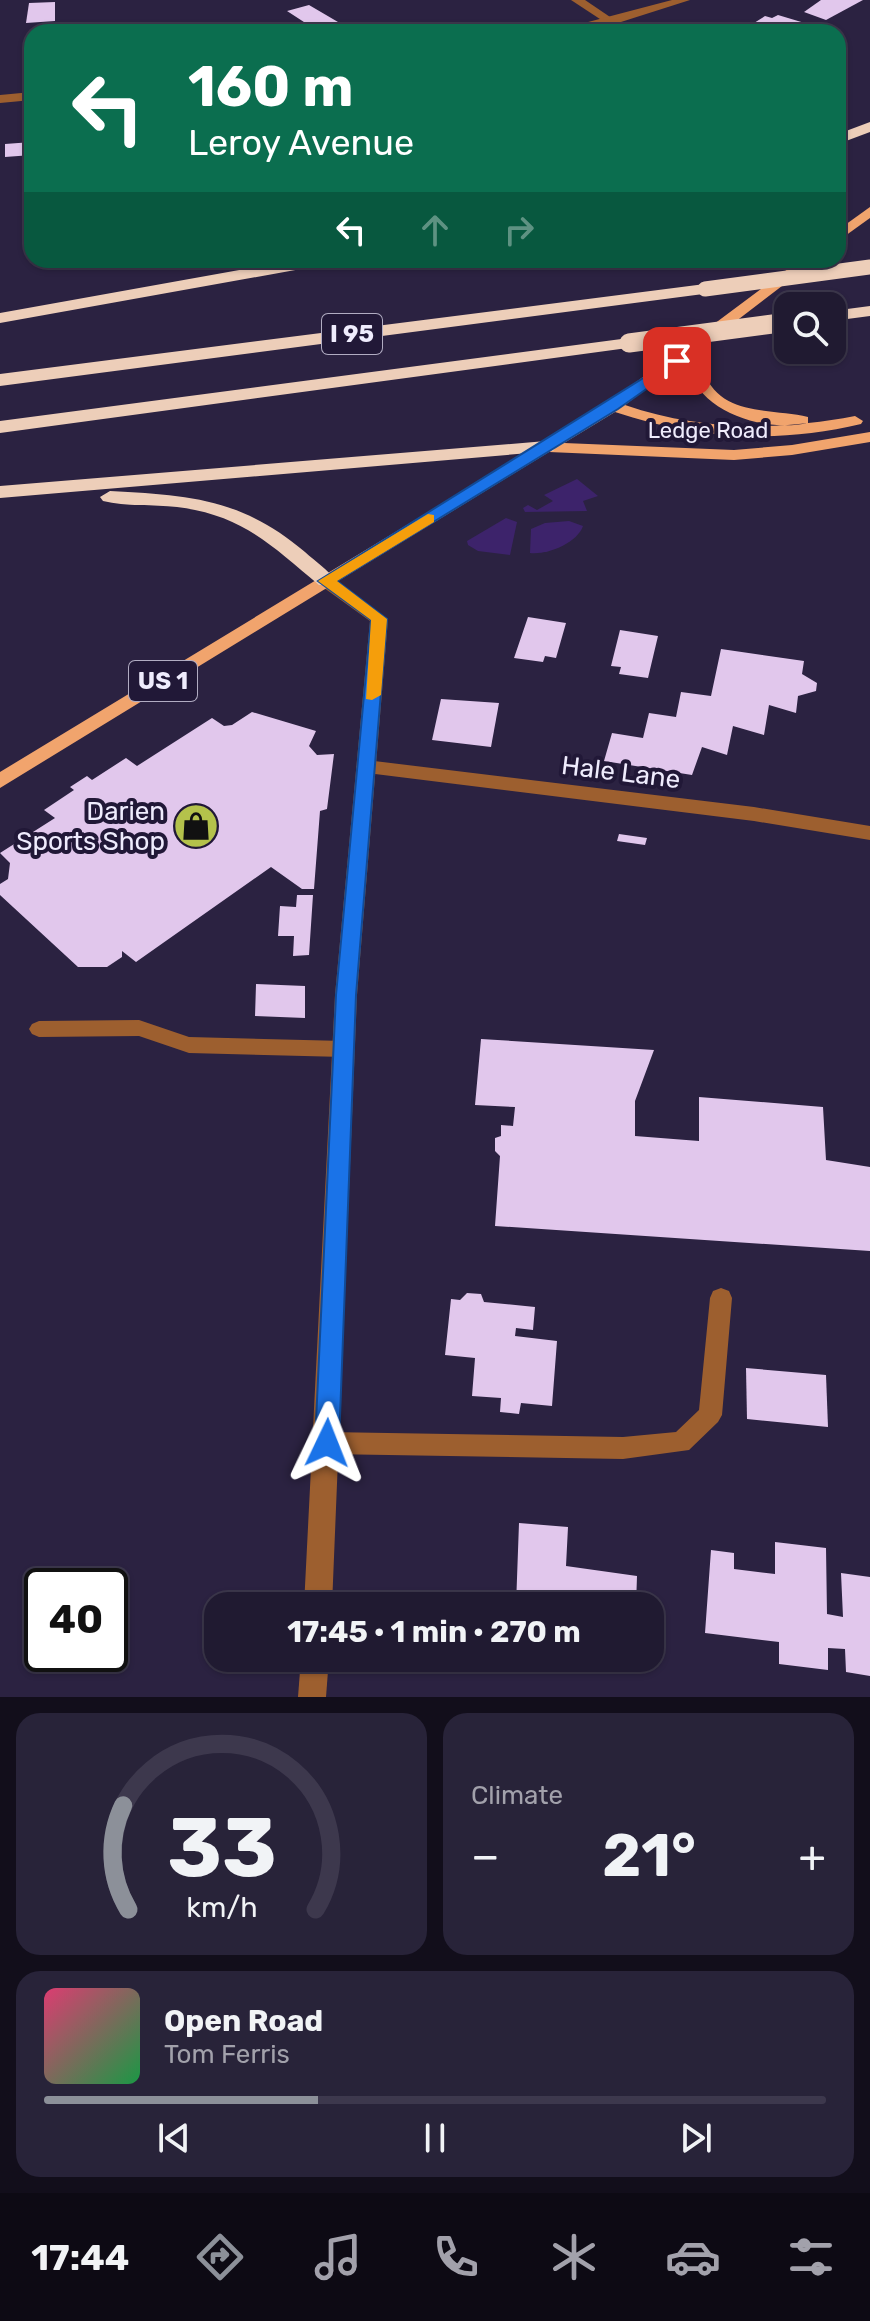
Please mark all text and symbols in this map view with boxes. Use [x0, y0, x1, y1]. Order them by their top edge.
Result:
text: 160 m [188, 54, 354, 120]
icon: left [56, 56, 160, 160]
text: Leroy Avenue [188, 121, 414, 164]
icon: left [329, 208, 373, 252]
icon: ahead [413, 208, 457, 252]
icon: right [497, 208, 541, 252]
map controls [774, 292, 846, 364]
button: search [774, 292, 846, 364]
road number: I 95 [322, 314, 382, 354]
pin [643, 327, 711, 395]
icon: arrive [655, 339, 699, 383]
street label: Ledge Road [648, 417, 768, 444]
road number: US 1 [129, 661, 197, 701]
street label: Hale Lane [560, 750, 682, 795]
place label: Darien Sports Shop [16, 796, 165, 857]
shop icon: Darien Sports Shop [172, 802, 220, 850]
position arrow [285, 1401, 369, 1485]
speed limit sign: 40 [24, 1568, 128, 1672]
text: 17:45 · 1 min · 270 m [287, 1614, 581, 1650]
text: Climate [471, 1780, 563, 1811]
text: 33 [167, 1798, 276, 1897]
text: 21° [602, 1820, 696, 1891]
text: − [471, 1830, 500, 1882]
text: + [799, 1830, 826, 1882]
text: km/h [186, 1890, 257, 1924]
text: Open Road [164, 2003, 323, 2039]
text: Tom Ferris [164, 2039, 290, 2070]
icon: previous [152, 2116, 196, 2160]
icon: pause [413, 2116, 457, 2160]
icon: next [674, 2116, 718, 2160]
icon: directions [192, 2229, 248, 2285]
icon: music [310, 2229, 366, 2285]
icon: phone [428, 2229, 484, 2285]
icon: climate [546, 2229, 602, 2285]
icon: car [665, 2229, 721, 2285]
icon: filters [783, 2229, 839, 2285]
text: 17:44 [31, 2236, 129, 2279]

